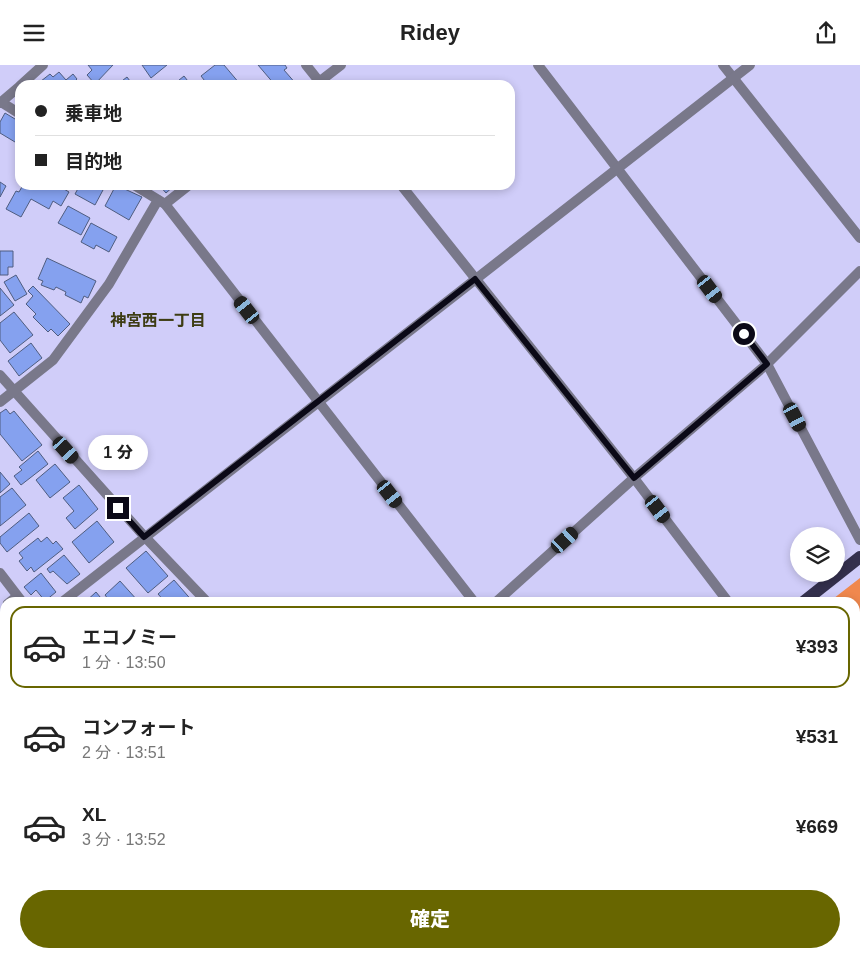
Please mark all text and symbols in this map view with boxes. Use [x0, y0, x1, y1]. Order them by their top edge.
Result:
icon: menu [20, 19, 48, 47]
icon: share [812, 19, 840, 47]
text: Ridey [400, 20, 460, 45]
text: 乗車地 [65, 103, 122, 124]
text: 目的地 [65, 151, 122, 172]
car [694, 273, 725, 305]
car [231, 294, 262, 326]
district label: 神宮西一丁目 [110, 311, 206, 329]
route start [733, 323, 755, 345]
car [781, 400, 808, 434]
car [50, 434, 81, 466]
callout: 1 分 [88, 435, 148, 471]
text: 1 分 [103, 444, 133, 461]
car [374, 478, 405, 510]
car [642, 493, 673, 525]
route end [107, 497, 129, 519]
car [548, 524, 581, 556]
map controls [790, 527, 845, 582]
button: layers [790, 527, 845, 582]
icon: car [22, 625, 67, 670]
text: エコノミー [82, 627, 177, 648]
text: ¥393 [796, 636, 838, 657]
text: 1 分 · 13:50 [82, 654, 166, 671]
icon: car [22, 715, 67, 760]
text: コンフォート [82, 717, 195, 738]
text: ¥531 [796, 726, 838, 747]
text: 2 分 · 13:51 [82, 744, 166, 761]
text: XL [82, 804, 106, 825]
icon: car [22, 805, 67, 850]
text: ¥669 [796, 816, 838, 837]
text: 3 分 · 13:52 [82, 831, 166, 848]
button: 確定 [20, 890, 840, 948]

